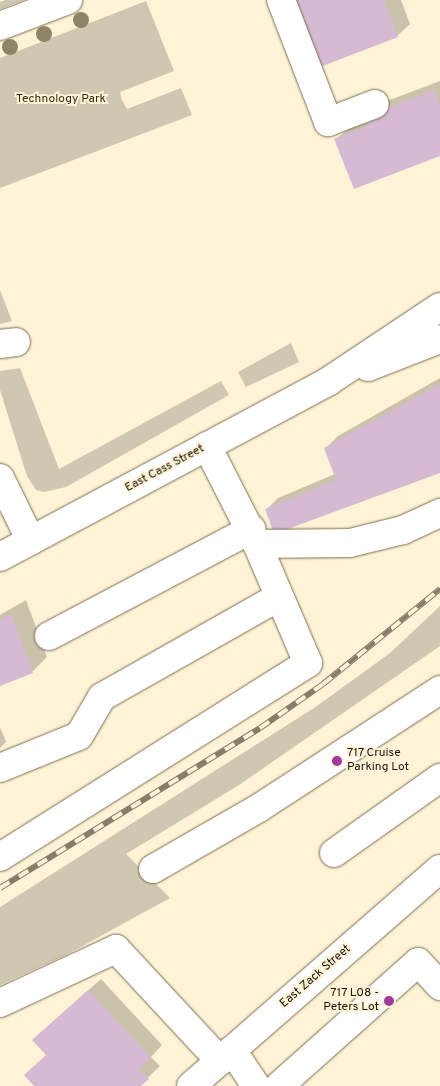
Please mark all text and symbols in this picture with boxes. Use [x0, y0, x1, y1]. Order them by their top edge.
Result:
park label: Technology Park [16, 93, 106, 107]
street label: East Cass Street [123, 442, 207, 496]
place label: 717 Cruise Parking Lot [347, 747, 409, 775]
marker: 717 Cruise Parking Lot [331, 755, 343, 767]
street label: East Zack Street [278, 942, 354, 1012]
place label: 717 L08 - Peters Lot [323, 987, 379, 1015]
marker: 717 L08 - Peters Lot [383, 995, 395, 1007]

